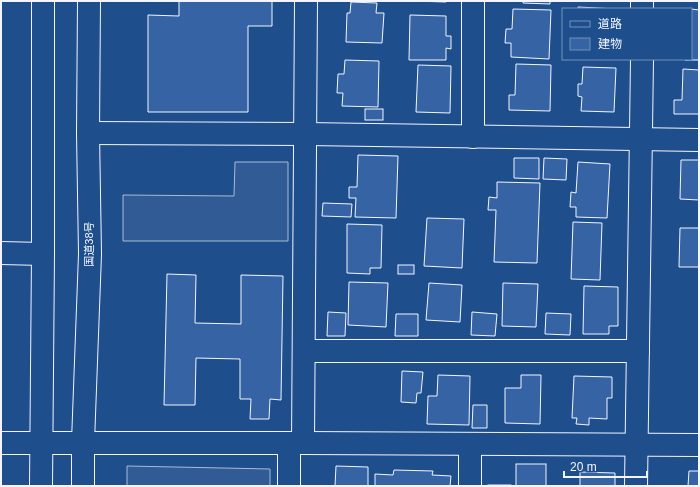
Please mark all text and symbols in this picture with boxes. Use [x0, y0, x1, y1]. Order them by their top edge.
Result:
legend [562, 8, 692, 60]
text: 道路 [598, 17, 622, 31]
text: 建物 [598, 37, 622, 51]
street label: 国道38号 [83, 221, 95, 267]
scale bar [564, 453, 647, 479]
text: 20 m [570, 460, 597, 474]

